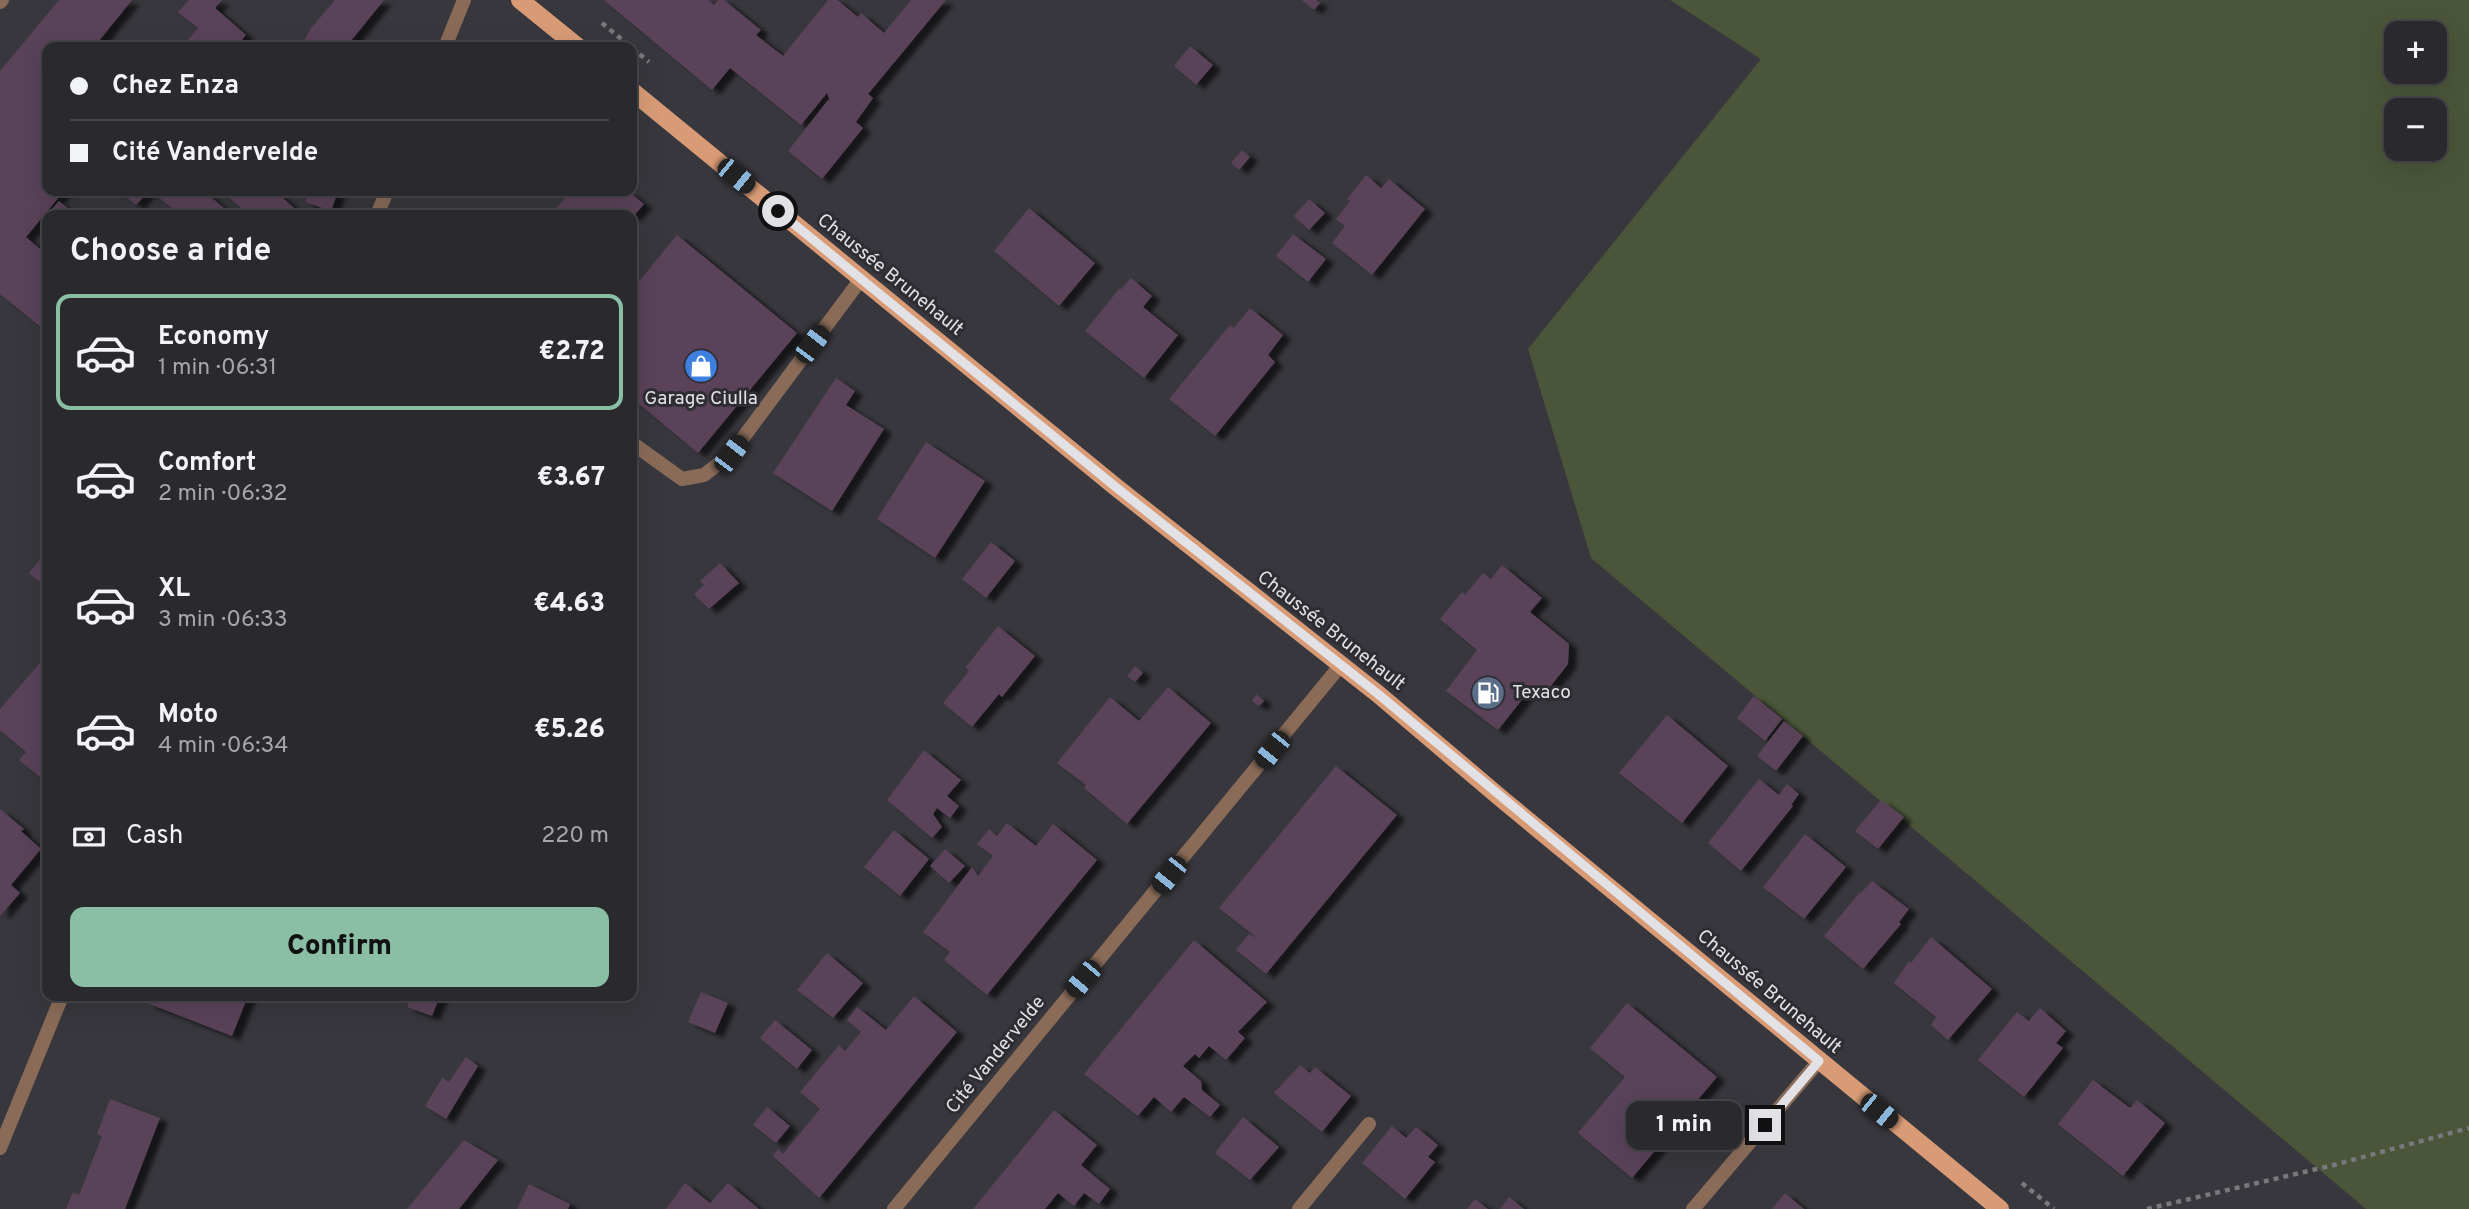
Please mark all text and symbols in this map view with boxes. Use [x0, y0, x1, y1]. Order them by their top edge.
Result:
map controls [2384, 21, 2447, 161]
button: + [2384, 21, 2447, 84]
text: Chez Enza [112, 70, 239, 103]
button: − [2384, 98, 2447, 161]
text: Cité Vandervelde [112, 137, 318, 170]
car [714, 155, 759, 197]
route start [762, 195, 794, 227]
street label: Chaussée Brunehault [812, 209, 968, 341]
text: Choose a ride [70, 232, 271, 272]
icon: car [74, 321, 137, 384]
text: Economy [158, 321, 269, 354]
car [791, 321, 834, 367]
text: €2.72 [539, 336, 605, 369]
shop icon: Garage Ciulla [682, 347, 720, 385]
text: 1 min · 06:31 [158, 354, 277, 383]
place label: Garage Ciulla [644, 387, 758, 411]
car [710, 431, 753, 477]
icon: car [74, 447, 137, 510]
text: Comfort [158, 447, 256, 480]
text: €3.67 [537, 462, 605, 495]
text: 2 min · 06:32 [158, 480, 288, 509]
street label: Chaussée Brunehault [1252, 566, 1410, 696]
icon: car [74, 573, 137, 636]
text: XL [158, 573, 190, 606]
text: €4.63 [533, 588, 605, 621]
text: 3 min · 06:33 [158, 606, 288, 635]
fuel station icon: Texaco [1469, 674, 1507, 712]
place label: Texaco [1512, 681, 1571, 705]
icon: car [74, 699, 137, 762]
text: Moto [158, 699, 218, 732]
text: €5.26 [534, 714, 605, 747]
car [1251, 727, 1294, 773]
text: 4 min · 06:34 [158, 732, 289, 761]
icon: cash [70, 818, 108, 856]
text: Cash [126, 820, 183, 853]
text: 220 m [541, 822, 609, 851]
car [1148, 852, 1191, 898]
button: Confirm [70, 907, 609, 987]
street label: Chaussée Brunehault [1692, 924, 1846, 1060]
car [1062, 956, 1105, 1002]
street label: Cité Vandervelde [941, 991, 1051, 1119]
car [1857, 1090, 1902, 1132]
callout: 1 min [1625, 1100, 1740, 1150]
route end [1749, 1109, 1781, 1141]
text: 1 min [1656, 1111, 1712, 1140]

